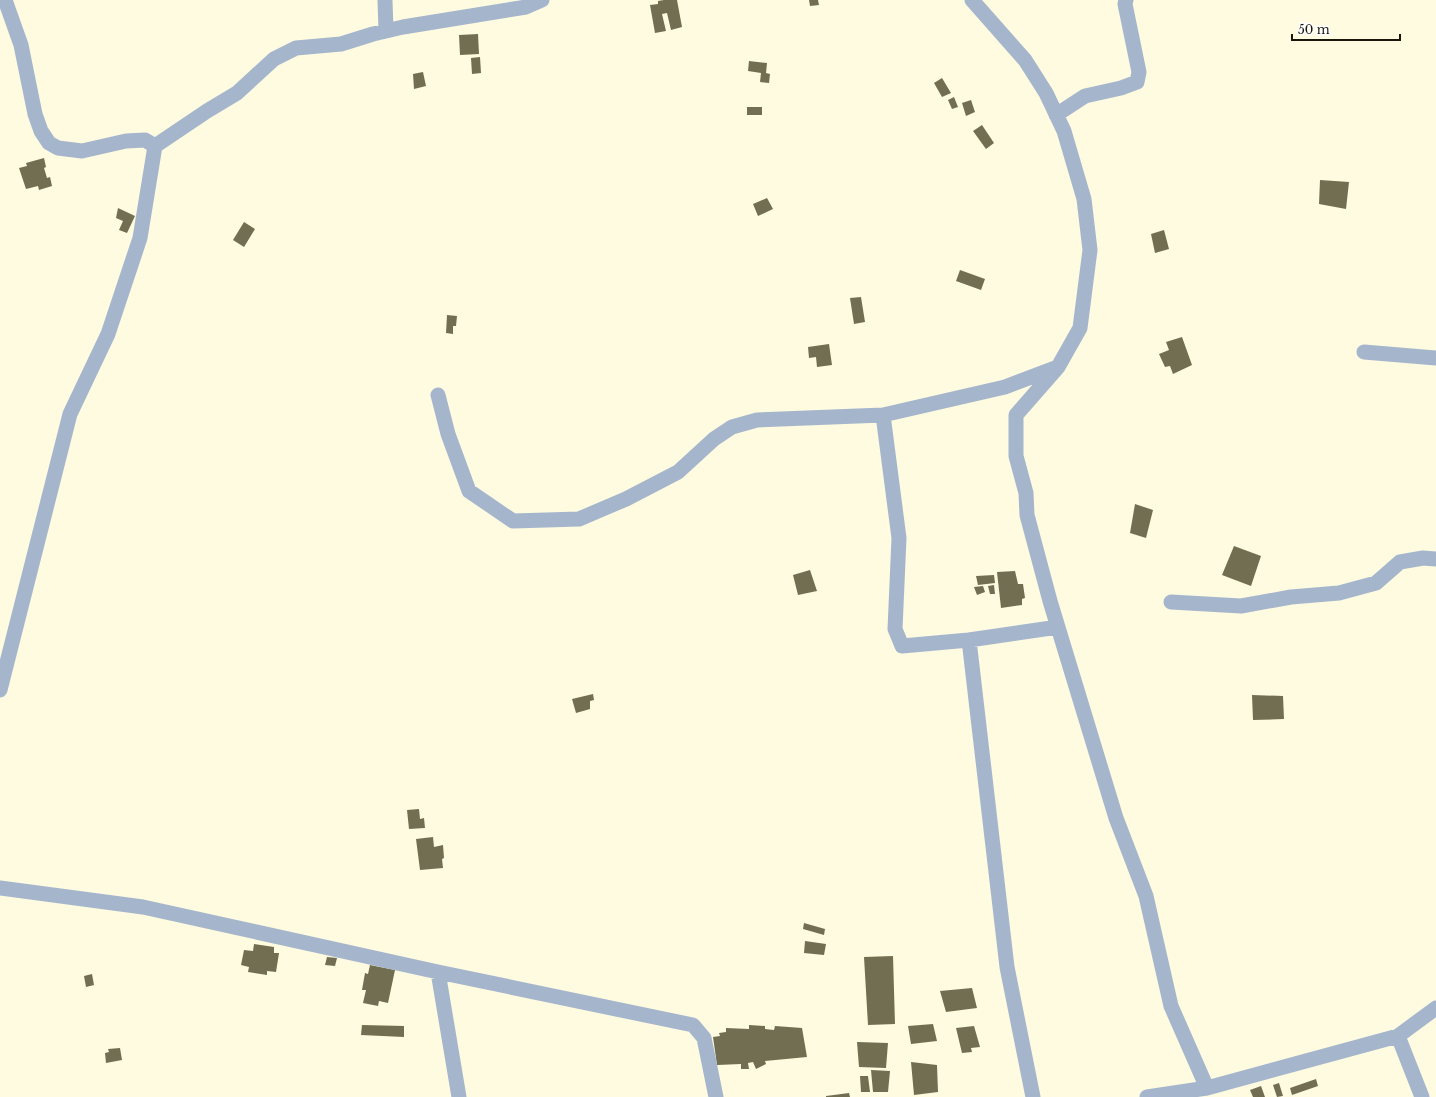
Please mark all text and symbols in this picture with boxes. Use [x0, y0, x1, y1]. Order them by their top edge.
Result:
scale bar [1292, 16, 1400, 42]
text: 50 m [1298, 22, 1330, 37]

